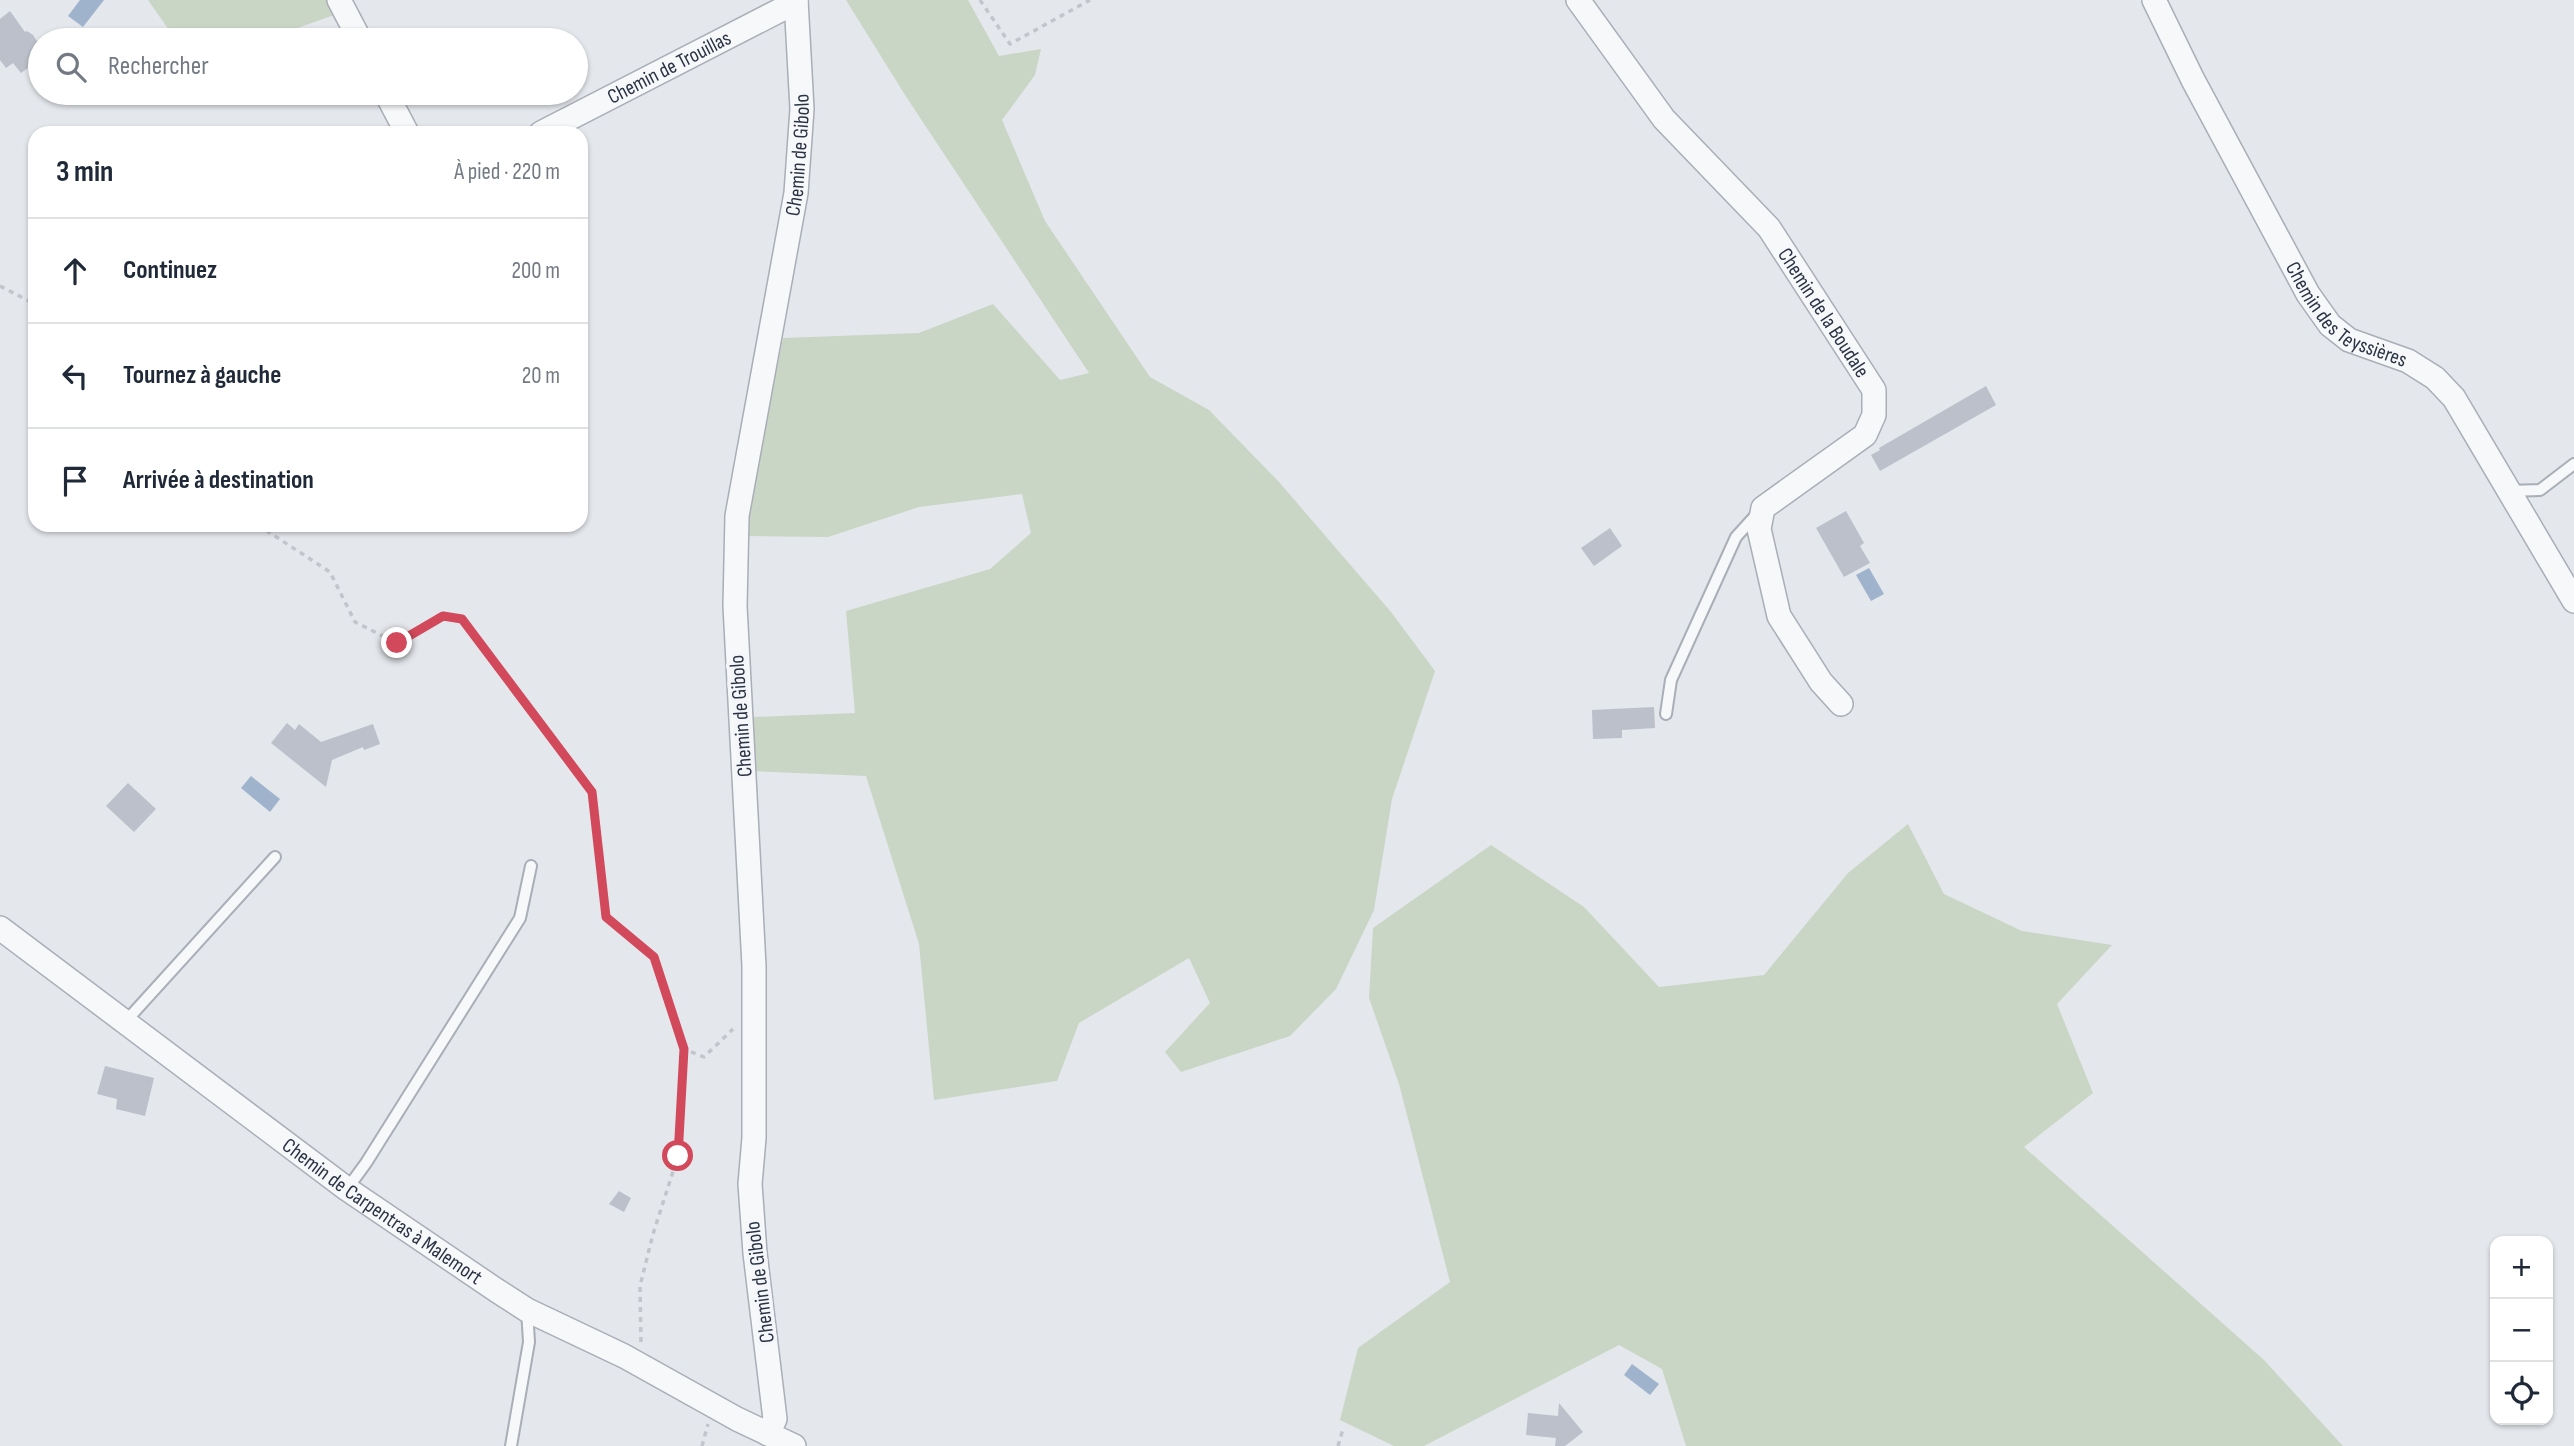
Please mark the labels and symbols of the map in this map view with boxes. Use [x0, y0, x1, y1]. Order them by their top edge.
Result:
street label: Chemin de Trouillas [603, 25, 735, 109]
street label: Chemin de Gibolo [780, 93, 815, 218]
street label: Chemin de la Boudale [1773, 243, 1875, 382]
street label: Chemin des Teyssières [2280, 257, 2410, 372]
route end [381, 627, 412, 658]
street label: Chemin de Gibolo [724, 654, 758, 778]
street label: Chemin de Carpentras à Malemort [278, 1132, 487, 1290]
route start [662, 1140, 693, 1171]
street label: Chemin de Gibolo [740, 1220, 780, 1344]

